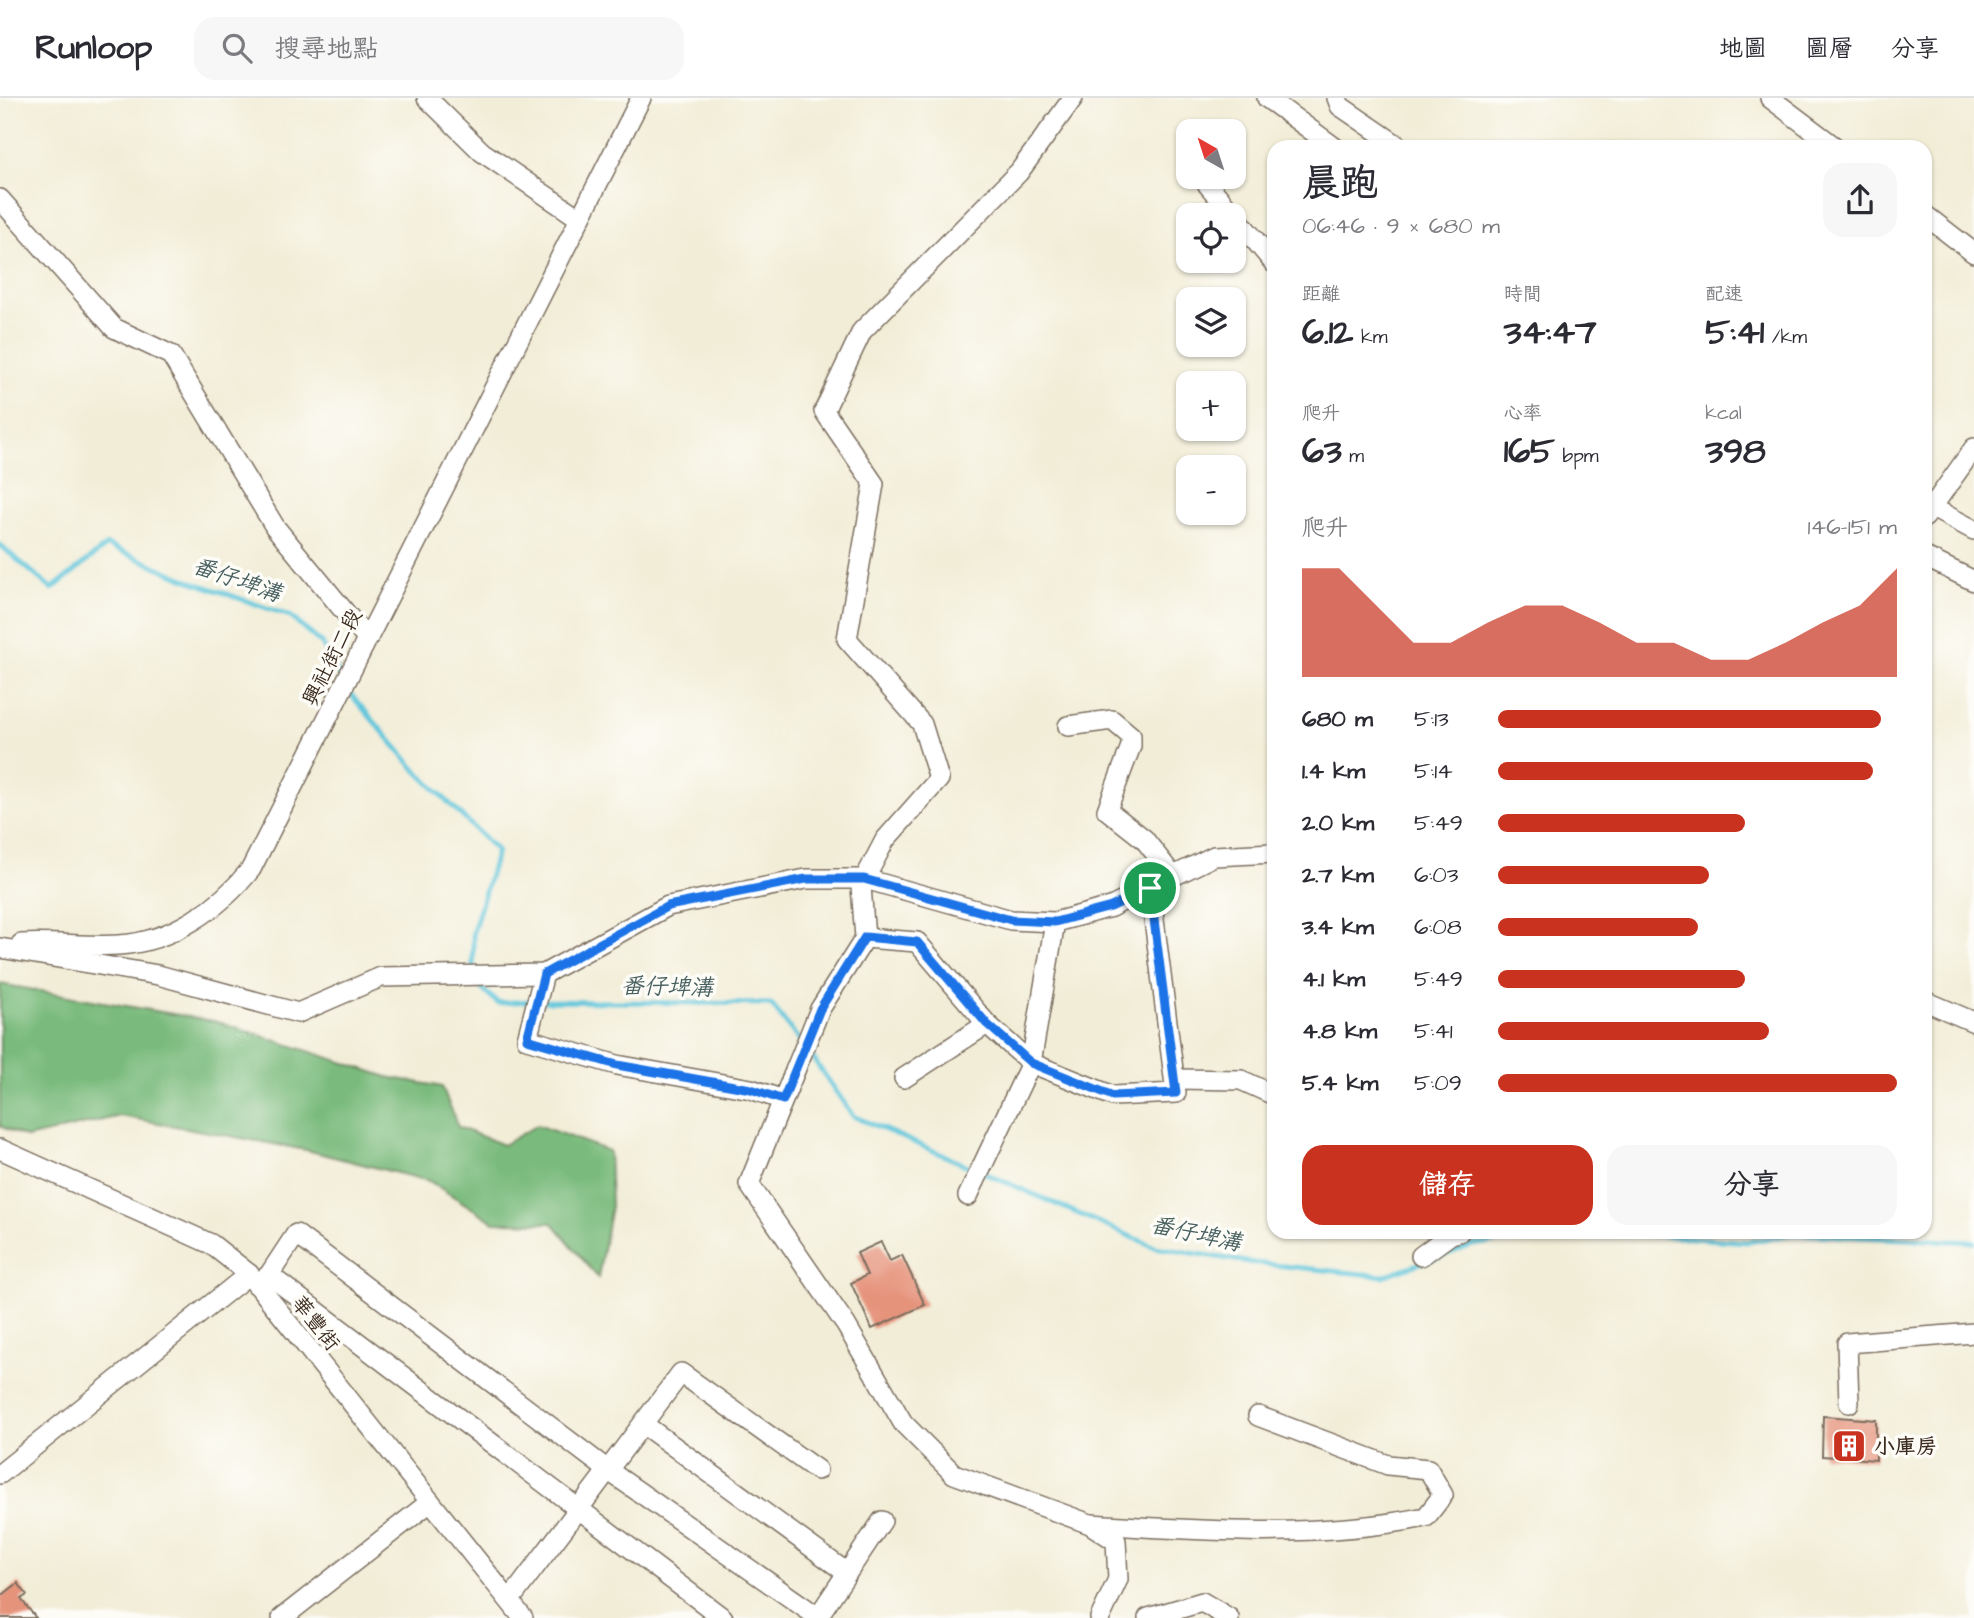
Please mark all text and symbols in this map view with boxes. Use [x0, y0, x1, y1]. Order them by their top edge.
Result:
search box [194, 17, 684, 80]
text: Runloop [35, 25, 152, 71]
icon: search [218, 29, 256, 67]
text: 搜尋地點 [274, 31, 378, 67]
text: 地圖 [1719, 32, 1767, 66]
text: 圖層 [1805, 32, 1853, 66]
text: 分享 [1891, 32, 1939, 66]
north arrow [1176, 119, 1246, 189]
map controls [1176, 119, 1246, 525]
text: 晨跑 [1302, 158, 1378, 210]
button: share [1823, 163, 1897, 237]
button: locate [1176, 203, 1246, 273]
text: 06:46 · 9 × 680 m [1302, 210, 1500, 242]
text: 距離 [1302, 281, 1340, 308]
text: 時間 [1504, 281, 1542, 308]
text: 配速 [1705, 281, 1743, 308]
button: layers [1176, 287, 1246, 357]
text: 6.12 [1302, 308, 1353, 357]
text: 34:47 [1504, 308, 1597, 357]
text: 5:41 [1705, 308, 1764, 357]
text: km [1353, 324, 1387, 351]
text: /km [1764, 324, 1807, 351]
button: + [1176, 371, 1246, 441]
text: 爬升 [1302, 400, 1340, 427]
text: 心率 [1504, 400, 1542, 427]
text: kcal [1705, 400, 1742, 427]
text: 63 [1302, 427, 1342, 476]
text: 165 [1504, 427, 1555, 476]
text: 398 [1705, 427, 1766, 476]
text: m [1342, 443, 1364, 470]
text: bpm [1555, 443, 1599, 470]
button: − [1176, 455, 1246, 525]
text: 146–151 m [1808, 511, 1897, 543]
text: 爬升 [1302, 512, 1348, 544]
water label: 番仔埤溝 [188, 550, 287, 611]
street label: 興社街二段 [296, 604, 369, 711]
text: 680 m [1302, 703, 1373, 735]
text: 5:13 [1414, 703, 1449, 735]
text: 1.4 km [1302, 755, 1365, 787]
text: 5:14 [1414, 755, 1453, 787]
text: 2.0 km [1302, 807, 1374, 839]
text: 5:49 [1414, 807, 1463, 839]
pin [1120, 858, 1180, 918]
text: 2.7 km [1302, 859, 1374, 891]
text: 6:03 [1414, 859, 1458, 891]
icon: arrive [1131, 869, 1169, 907]
text: 3.4 km [1302, 911, 1374, 943]
text: 6:08 [1414, 911, 1462, 943]
text: 4.1 km [1302, 963, 1365, 995]
text: 5:49 [1414, 963, 1463, 995]
water label: 番仔埤溝 [621, 970, 715, 1004]
text: 4.8 km [1302, 1015, 1377, 1047]
text: 5:41 [1414, 1015, 1453, 1047]
text: 5.4 km [1302, 1067, 1378, 1099]
text: 5:09 [1414, 1067, 1462, 1099]
button: 儲存 [1302, 1145, 1593, 1225]
button: 分享 [1607, 1145, 1897, 1225]
water label: 番仔埤溝 [1147, 1209, 1246, 1260]
street label: 華豐街 [285, 1290, 346, 1357]
building icon: 小庫房 [1830, 1427, 1868, 1465]
place label: 小庫房 [1874, 1432, 1937, 1461]

